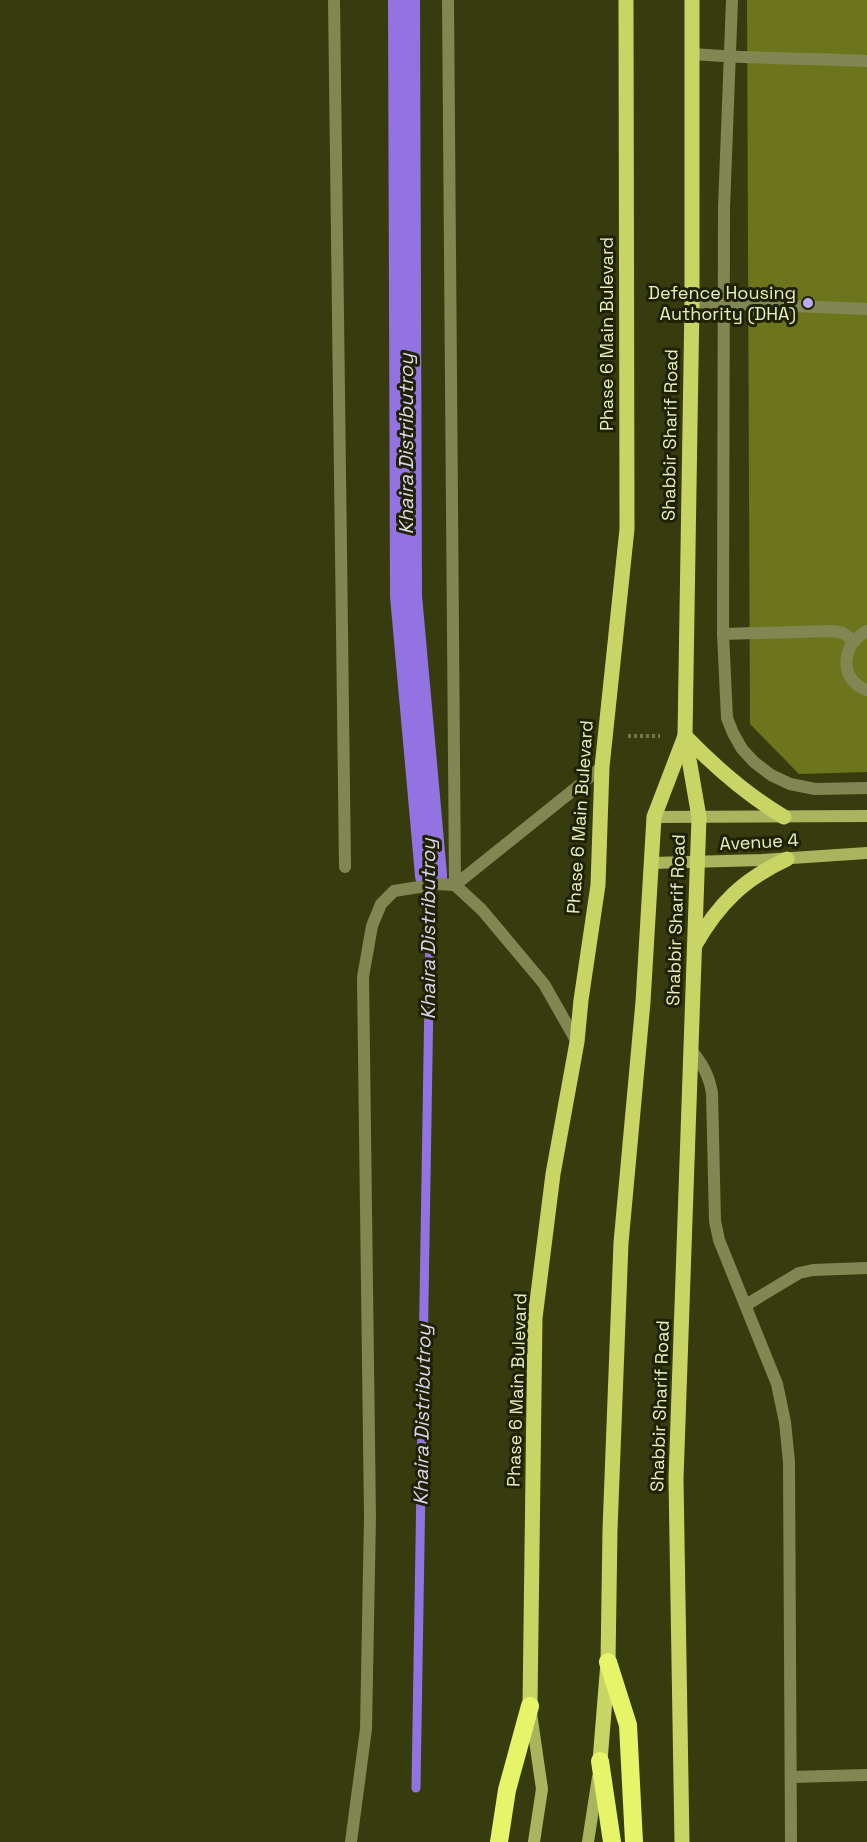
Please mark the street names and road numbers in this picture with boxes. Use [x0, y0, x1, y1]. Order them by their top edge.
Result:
street label: Phase 6 Main Bulevard [595, 237, 618, 431]
street label: Shabbir Sharif Road [657, 349, 682, 521]
street label: Phase 6 Main Bulevard [561, 719, 598, 915]
street label: Avenue 4 [719, 828, 799, 855]
street label: Shabbir Sharif Road [661, 834, 690, 1006]
street label: Phase 6 Main Bulevard [502, 1293, 531, 1487]
street label: Shabbir Sharif Road [645, 1320, 674, 1492]

